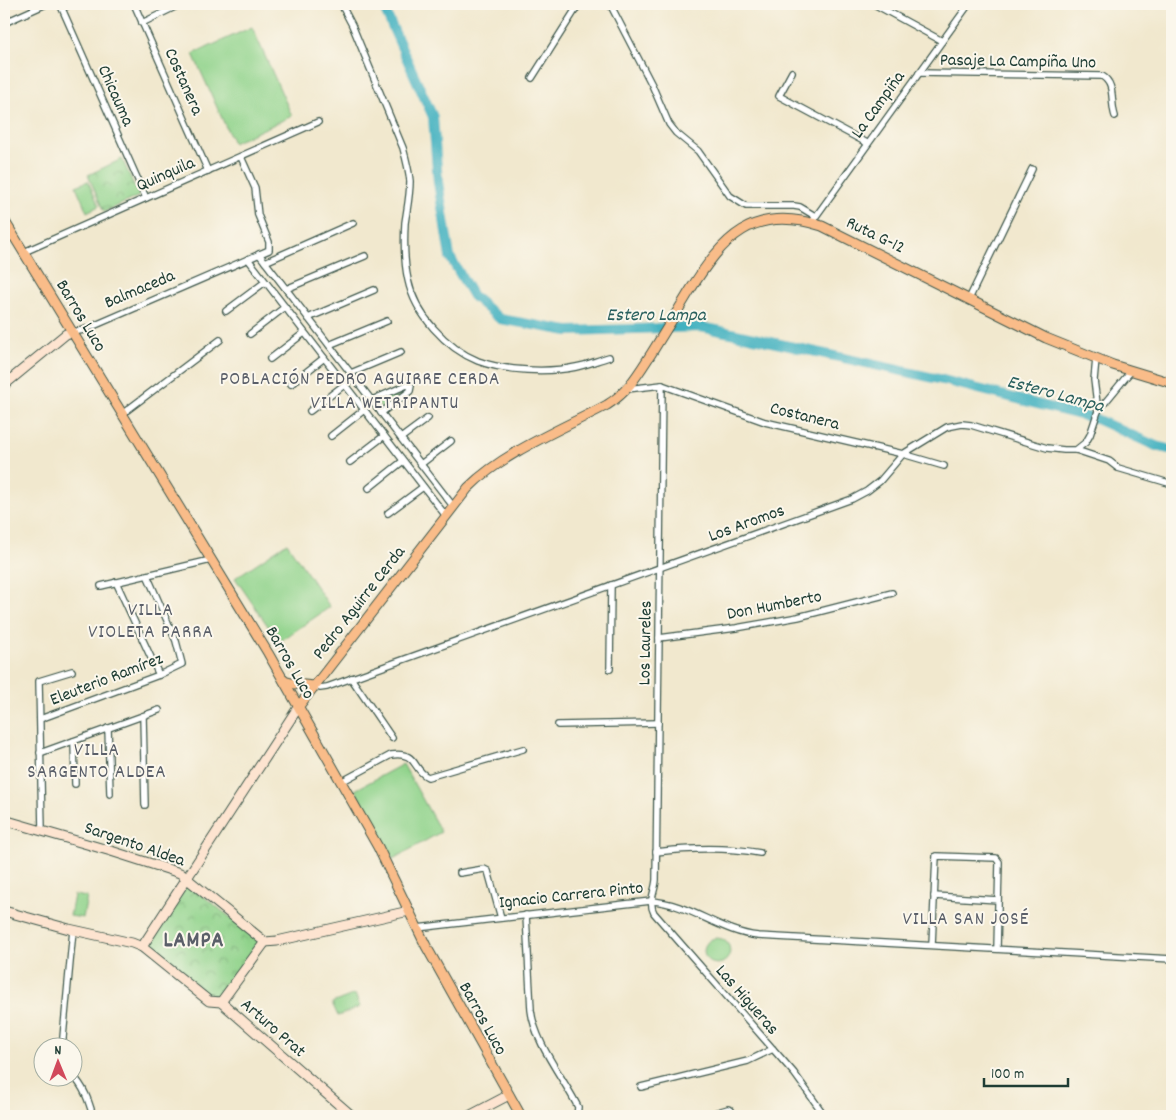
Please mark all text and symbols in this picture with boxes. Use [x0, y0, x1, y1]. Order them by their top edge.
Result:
street label: Costanera [157, 45, 209, 120]
street label: Pasaje La Campiña Uno [940, 49, 1096, 76]
street label: Chicauma [90, 61, 140, 131]
street label: La Campiña [846, 66, 912, 144]
street label: Quinquila [133, 151, 200, 199]
street label: Ruta G-12 [841, 211, 909, 261]
street label: Balmaceda [101, 264, 179, 316]
street label: Barros Luco [48, 275, 111, 357]
water label: Estero Lampa [606, 303, 707, 330]
district label: POBLACIÓN PEDRO AGUIRRE CERDA [220, 367, 500, 394]
water label: Estero Lampa [1004, 369, 1108, 422]
district label: VILLA WETRIPANTU [311, 391, 459, 418]
street label: Costanera [767, 397, 842, 438]
street label: Los Aromos [705, 499, 789, 550]
street label: Pedro Aguirre Cerda [308, 541, 413, 666]
street label: Don Humberto [725, 585, 824, 628]
district label: VILLA VIOLETA PARRA [88, 598, 214, 647]
street label: Los Laureles [633, 600, 660, 686]
street label: Barros Luco [258, 622, 320, 704]
street label: Eleuterio Ramírez [47, 647, 167, 713]
district label: VILLA SARGENTO ALDEA [27, 738, 167, 787]
street label: Sargento Aldea [81, 816, 188, 874]
street label: Ignacio Carrera Pinto [498, 876, 645, 917]
district label: VILLA SAN JOSÉ [903, 907, 1029, 934]
district label: LAMPA [164, 926, 224, 957]
street label: Las Higueras [708, 960, 784, 1041]
street label: Barros Luco [451, 978, 512, 1060]
street label: Arturo Prat [234, 993, 311, 1065]
north arrow [32, 1038, 82, 1088]
text: N [54, 1041, 62, 1061]
scale bar [984, 1055, 1067, 1087]
text: 100 m [991, 1064, 1024, 1086]

